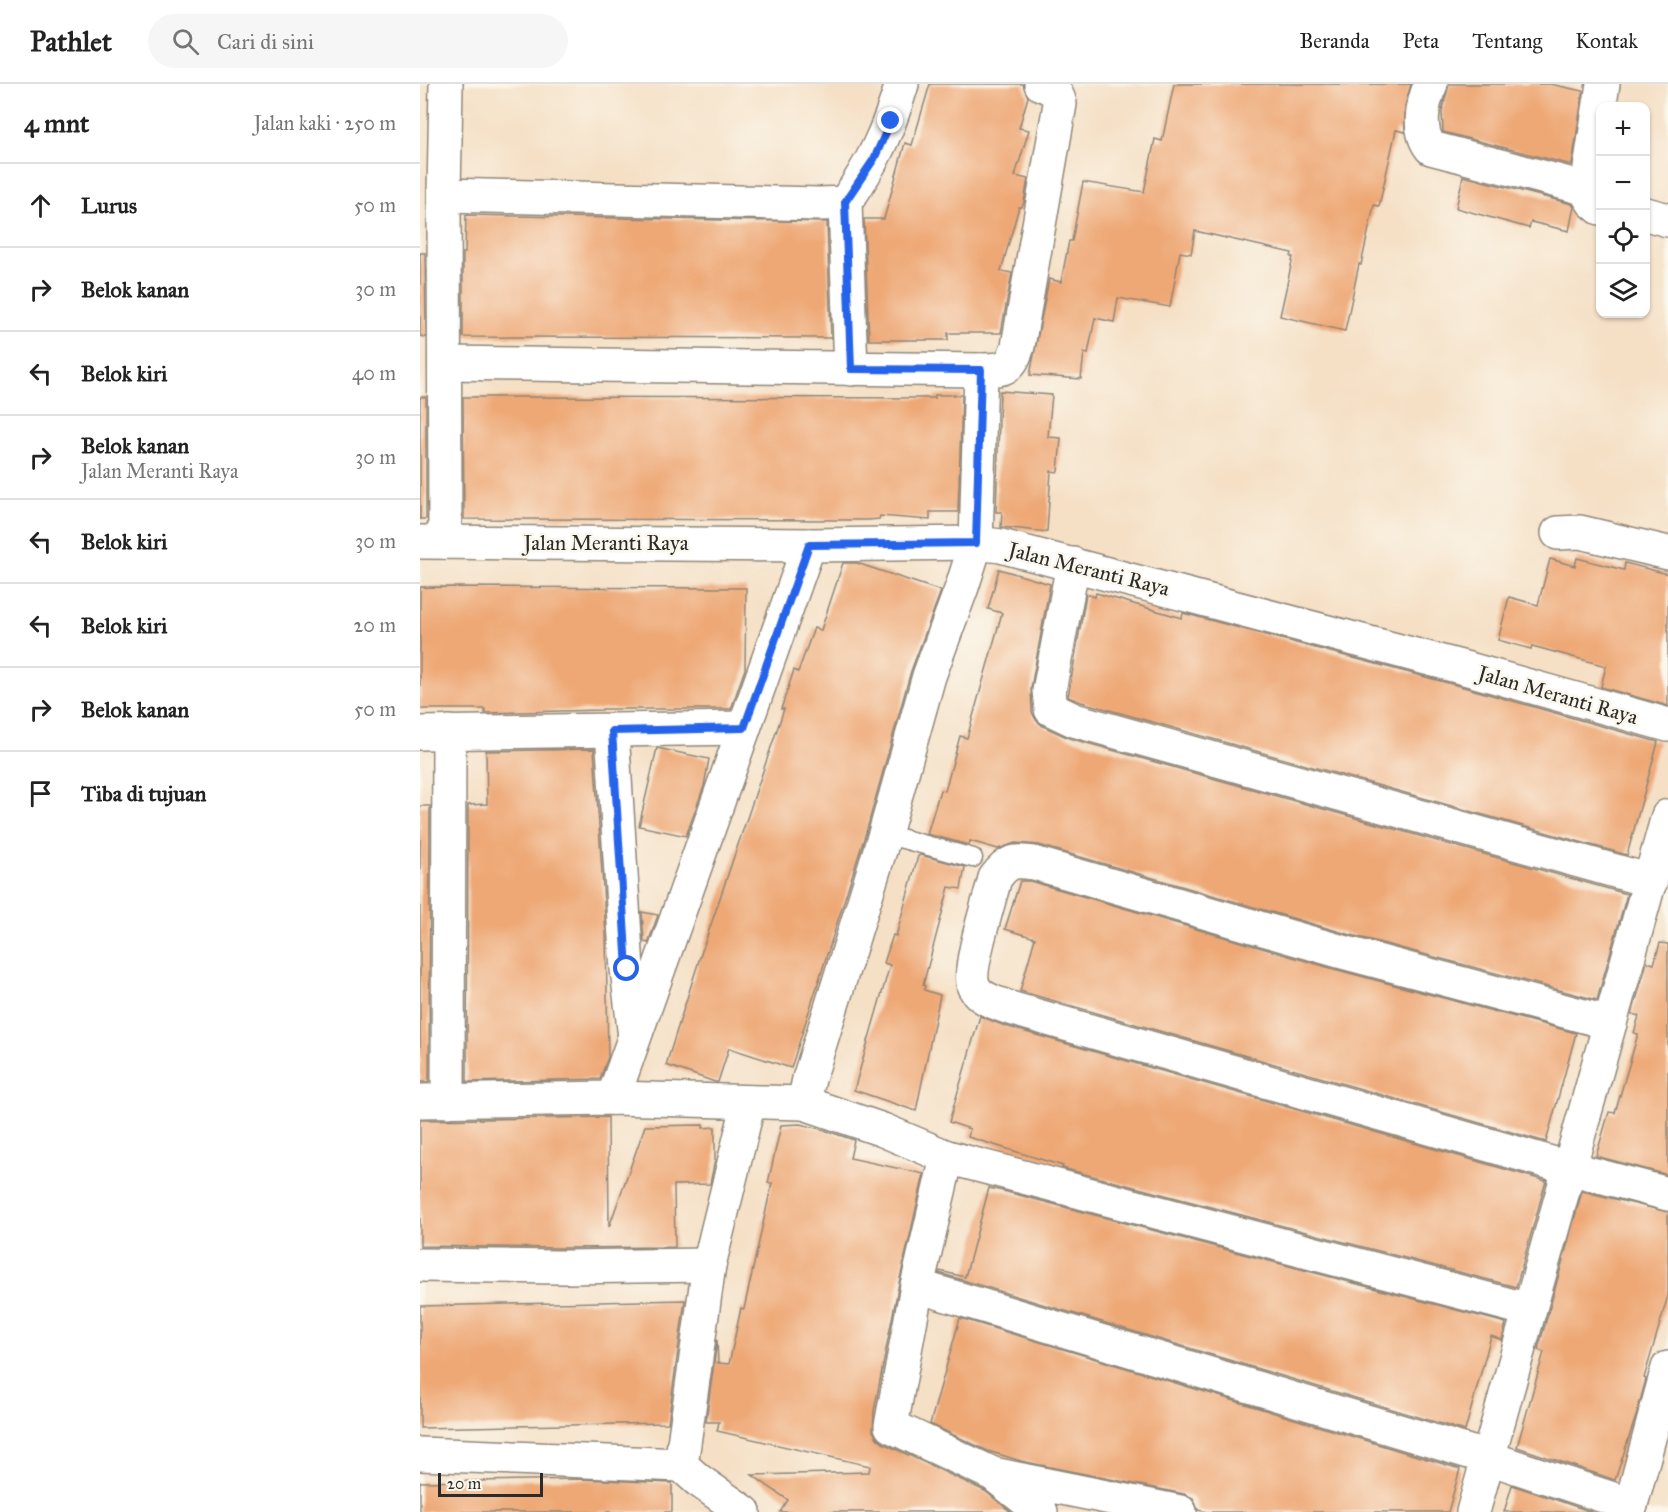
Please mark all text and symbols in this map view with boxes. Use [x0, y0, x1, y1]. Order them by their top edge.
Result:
search box [148, 14, 568, 68]
text: Pathlet [30, 24, 112, 59]
icon: search [169, 25, 202, 58]
text: Cari di sini [217, 28, 314, 55]
text: Beranda [1299, 28, 1370, 54]
text: Peta [1403, 28, 1439, 54]
text: Tentang [1472, 28, 1542, 54]
text: Kontak [1575, 28, 1638, 54]
map controls [1596, 102, 1650, 318]
button: + [1596, 102, 1650, 156]
text: 4 mnt [24, 107, 89, 139]
route end [877, 107, 903, 133]
text: Jalan kaki · 250 m [254, 111, 396, 135]
button: − [1596, 156, 1650, 210]
icon: ahead [24, 189, 57, 222]
text: Lurus [81, 192, 137, 219]
text: 50 m [354, 193, 396, 217]
button: locate [1596, 210, 1650, 264]
button: layers [1596, 264, 1650, 318]
icon: right [24, 273, 57, 306]
text: Belok kanan [81, 276, 189, 303]
text: 30 m [355, 277, 396, 301]
icon: left [24, 357, 57, 390]
text: Belok kiri [81, 360, 167, 387]
text: 40 m [352, 361, 396, 385]
text: Belok kanan [81, 432, 189, 459]
icon: right [24, 441, 57, 474]
text: 30 m [355, 445, 396, 469]
text: Jalan Meranti Raya [81, 459, 238, 483]
icon: left [24, 525, 57, 558]
text: Belok kiri [81, 528, 167, 555]
text: 30 m [355, 529, 396, 553]
street label: Jalan Meranti Raya [521, 530, 689, 556]
street label: Jalan Meranti Raya [1004, 536, 1172, 602]
icon: left [24, 609, 57, 642]
text: Belok kiri [81, 612, 167, 639]
text: 20 m [353, 613, 396, 637]
street label: Jalan Meranti Raya [1473, 659, 1641, 730]
icon: right [24, 693, 57, 726]
text: Belok kanan [81, 696, 189, 723]
text: 50 m [354, 697, 396, 721]
icon: arrive [24, 777, 57, 810]
text: Tiba di tujuan [81, 780, 206, 807]
route start [613, 955, 639, 981]
scale bar [438, 1470, 543, 1498]
text: 20 m [447, 1474, 481, 1493]

